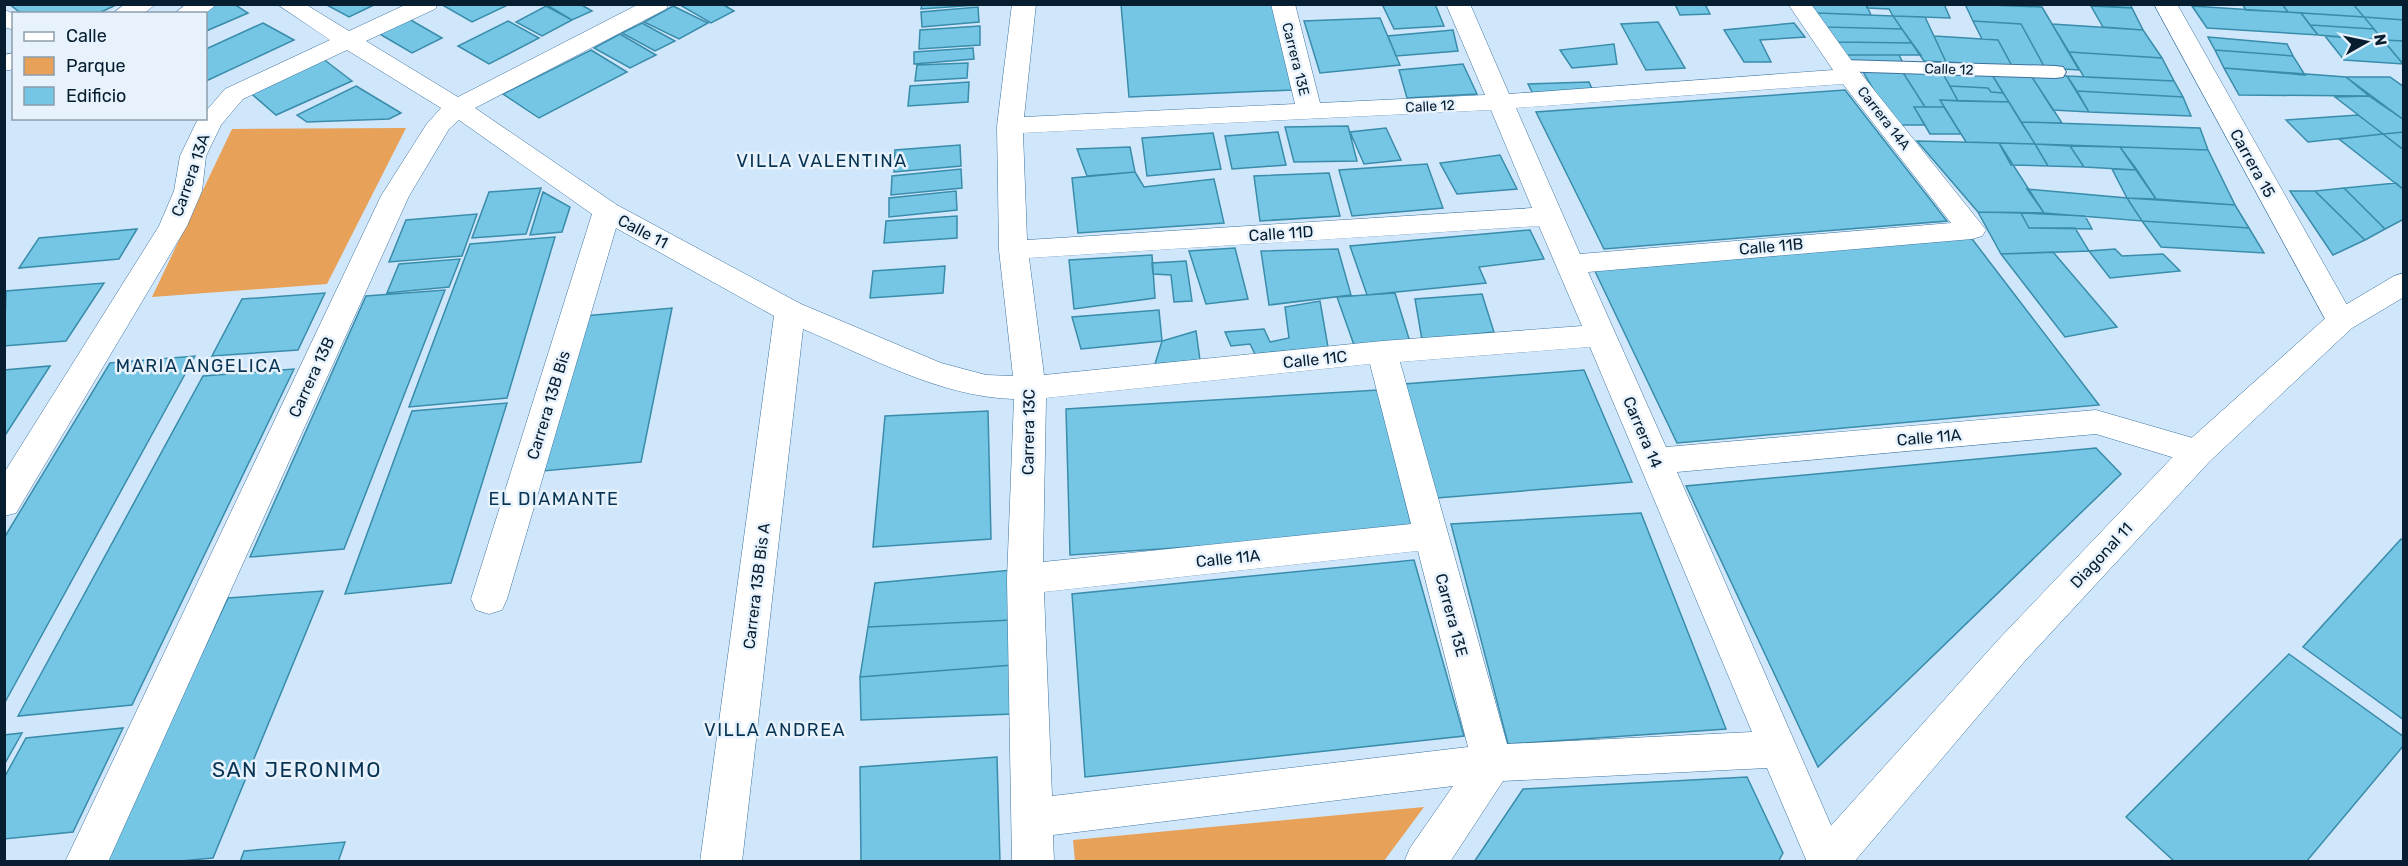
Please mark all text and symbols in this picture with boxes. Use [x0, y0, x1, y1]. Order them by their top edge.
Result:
legend [12, 12, 207, 120]
north arrow [2336, 12, 2396, 72]
street label: Carrera 13E [1278, 21, 1313, 97]
text: Calle [66, 25, 107, 47]
text: N [2370, 33, 2391, 47]
text: Parque [66, 55, 126, 77]
street label: Calle 12 [1924, 60, 1974, 79]
street label: Carrera 14A [1854, 83, 1914, 154]
text: Edificio [66, 85, 126, 107]
street label: Calle 12 [1405, 97, 1455, 116]
street label: Carrera 15 [2226, 126, 2279, 201]
street label: Carrera 13A [167, 131, 214, 219]
district label: VILLA VALENTINA [736, 150, 908, 172]
street label: Calle 11 [615, 210, 671, 252]
street label: Calle 11D [1248, 222, 1314, 245]
street label: Calle 11B [1738, 234, 1804, 259]
street label: Carrera 13B [285, 334, 338, 420]
street label: Calle 11C [1282, 347, 1348, 372]
street label: Carrera 13B Bis [523, 348, 574, 462]
district label: MARIA ANGELICA [116, 355, 282, 377]
street label: Carrera 13C [1018, 389, 1039, 475]
street label: Carrera 14 [1619, 394, 1666, 471]
street label: Calle 11A [1896, 425, 1962, 450]
district label: EL DIAMANTE [488, 488, 620, 510]
street label: Diagonal 11 [2066, 519, 2136, 592]
street label: Carrera 13B Bis A [739, 522, 774, 650]
street label: Calle 11A [1195, 546, 1261, 571]
street label: Carrera 13E [1431, 571, 1472, 659]
district label: VILLA ANDREA [704, 719, 846, 741]
district label: SAN JERONIMO [212, 757, 382, 782]

